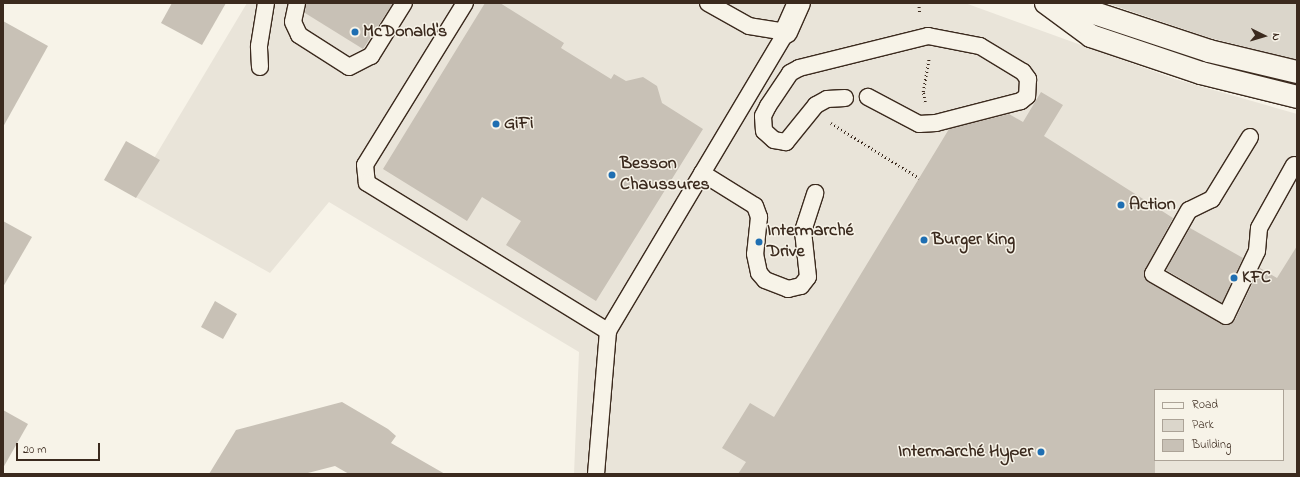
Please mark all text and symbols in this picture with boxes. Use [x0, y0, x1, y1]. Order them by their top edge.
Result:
north arrow [1244, 16, 1284, 56]
place label: McDonald's [363, 21, 447, 43]
marker: McDonald's [350, 27, 360, 37]
text: N [1268, 33, 1284, 41]
place label: GiFi [504, 113, 533, 135]
marker: GiFi [491, 119, 501, 129]
place label: Besson Chaussures [620, 154, 710, 196]
marker: Besson Chaussures [607, 170, 617, 180]
place label: Action [1129, 194, 1176, 216]
marker: Action [1116, 200, 1126, 210]
place label: Intermarché Drive [767, 221, 854, 264]
place label: Burger King [932, 229, 1015, 251]
marker: Burger King [919, 235, 929, 245]
marker: Intermarché Drive [754, 237, 764, 247]
place label: KFC [1242, 267, 1271, 289]
marker: KFC [1229, 273, 1239, 283]
legend [1154, 389, 1284, 461]
text: Road [1192, 396, 1218, 414]
text: Park [1192, 416, 1214, 434]
scale bar [18, 435, 102, 461]
text: Building [1192, 436, 1231, 454]
text: 20 m [23, 441, 46, 459]
place label: Intermarché Hyper [898, 441, 1033, 463]
marker: Intermarché Hyper [1036, 447, 1046, 457]

